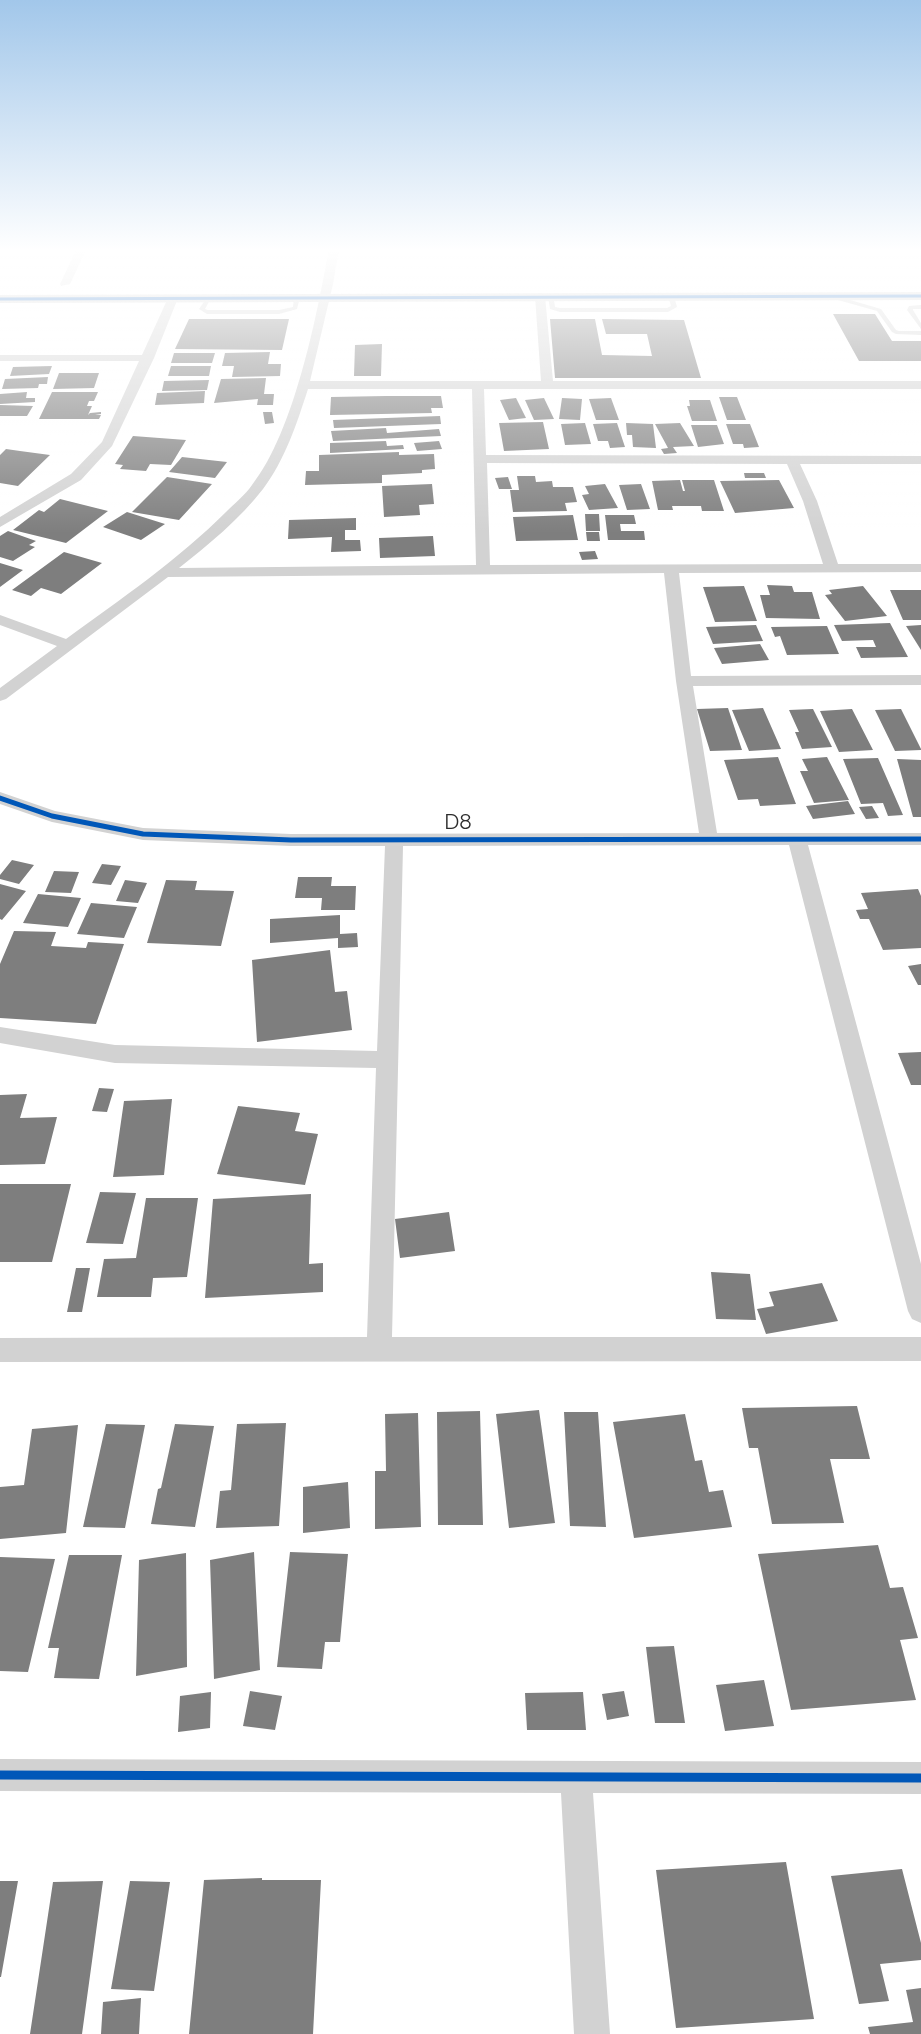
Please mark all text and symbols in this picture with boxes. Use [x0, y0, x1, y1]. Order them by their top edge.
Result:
street label: D8 [444, 810, 472, 836]

